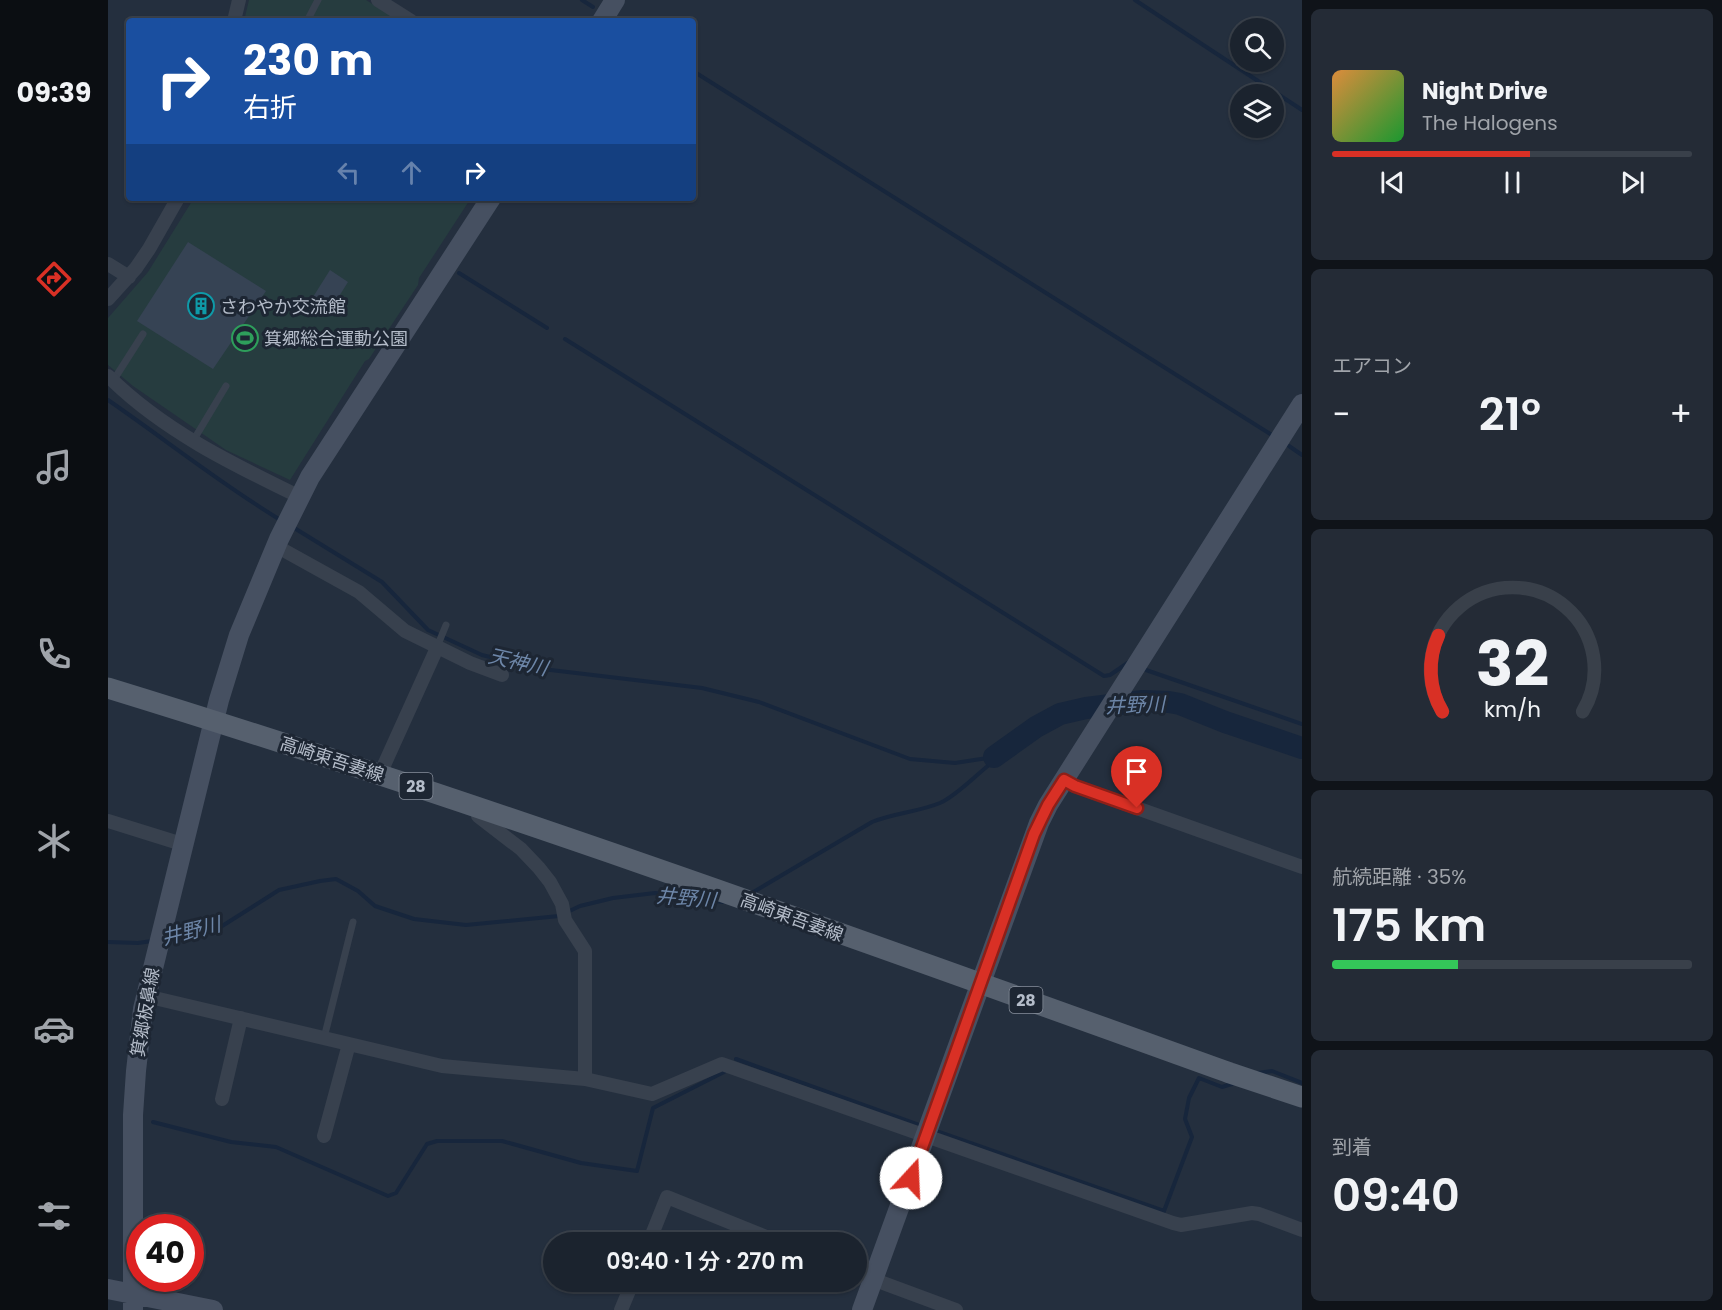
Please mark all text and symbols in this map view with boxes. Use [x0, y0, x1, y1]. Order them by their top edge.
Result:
map controls [1230, 18, 1284, 138]
button: search [1230, 18, 1284, 72]
text: 230 m [243, 31, 373, 90]
icon: right [144, 42, 222, 120]
text: 09:39 [17, 74, 91, 111]
text: Night Drive [1422, 76, 1548, 107]
button: layers [1230, 84, 1284, 138]
text: 右折 [243, 89, 297, 126]
text: The Halogens [1422, 109, 1558, 137]
icon: left [332, 156, 365, 189]
icon: ahead [395, 156, 428, 189]
icon: right [458, 156, 491, 189]
icon: previous [1376, 166, 1409, 199]
icon: pause [1496, 166, 1529, 199]
icon: next [1616, 166, 1649, 199]
icon: directions [33, 258, 75, 300]
building icon: さわやか交流館 [186, 291, 216, 321]
place label: さわやか交流館 [220, 294, 346, 319]
sports icon: 箕郷総合運動公園 [230, 323, 260, 353]
place label: 箕郷総合運動公園 [264, 326, 408, 351]
text: エアコン [1332, 352, 1412, 380]
text: 21° [1479, 383, 1541, 446]
text: − [1332, 391, 1350, 438]
text: + [1669, 391, 1692, 438]
icon: music [33, 446, 75, 488]
text: 32 [1475, 620, 1549, 708]
icon: phone [33, 633, 75, 675]
water label: 天神川 [486, 642, 552, 683]
water label: 井野川 [1105, 690, 1167, 720]
text: km/h [1483, 694, 1541, 725]
street label: 高崎東吾妻線 [277, 730, 387, 788]
pin [1111, 746, 1162, 808]
icon: arrive [1120, 755, 1153, 788]
road number: 28 [400, 773, 432, 799]
icon: climate [33, 820, 75, 862]
text: 航続距離 · 35% [1332, 863, 1466, 891]
water label: 井野川 [655, 881, 719, 915]
street label: 高崎東吾妻線 [737, 887, 847, 947]
text: 175 km [1332, 894, 1486, 957]
water label: 井野川 [159, 910, 225, 952]
street label: 箕郷板鼻線 [125, 966, 165, 1058]
road number: 28 [1010, 987, 1042, 1013]
icon: car [33, 1008, 75, 1050]
text: 到着 [1332, 1133, 1372, 1161]
position arrow [879, 1146, 943, 1210]
text: 09:40 [1332, 1164, 1460, 1227]
icon: filters [33, 1195, 75, 1237]
speed limit sign: 40 [126, 1214, 204, 1292]
text: 09:40 · 1 分 · 270 m [606, 1246, 804, 1277]

